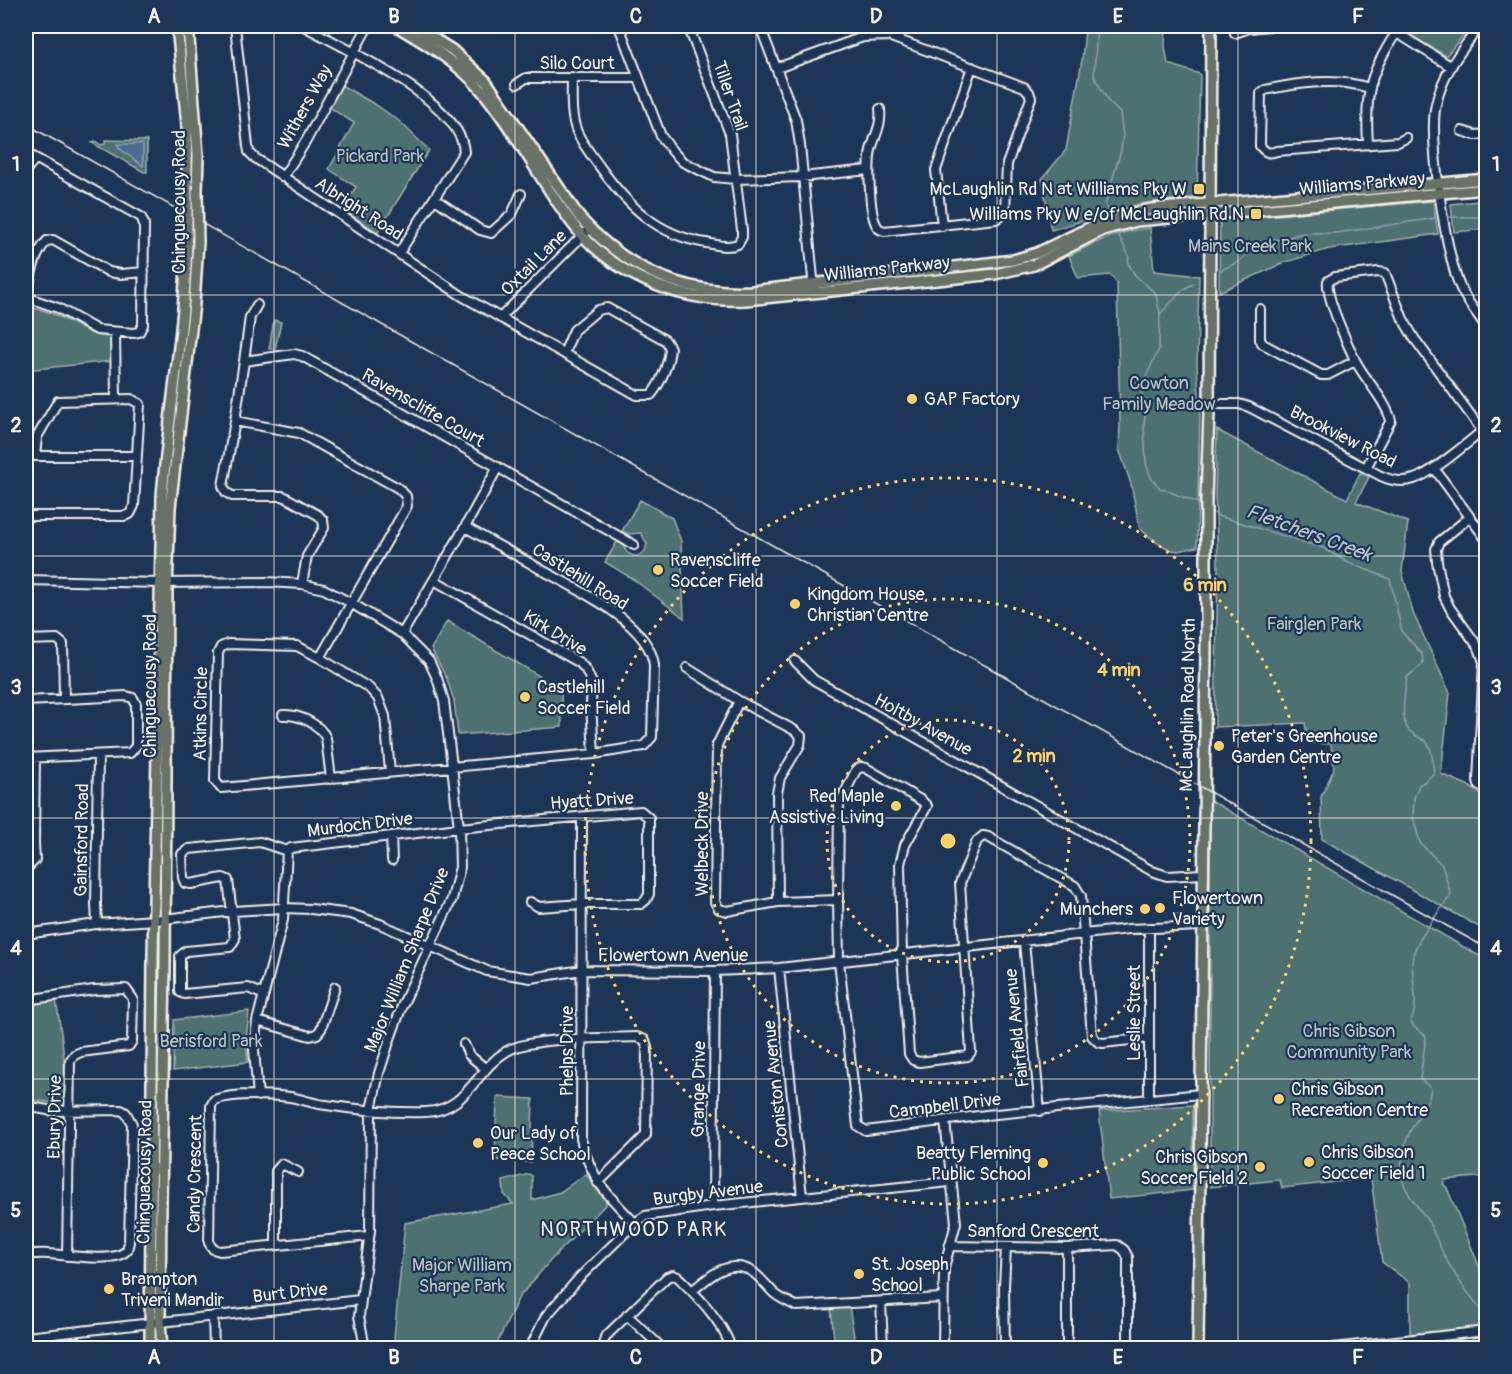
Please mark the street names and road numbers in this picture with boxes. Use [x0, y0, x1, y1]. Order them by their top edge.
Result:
street label: Silo Court [539, 52, 615, 75]
street label: Tiller Trail [707, 58, 753, 134]
street label: Withers Way [272, 61, 338, 153]
street label: Chinguacousy Road [168, 130, 191, 274]
street label: Williams Parkway [1298, 167, 1426, 201]
street label: Albright Road [311, 172, 407, 246]
street label: Oxtail Lane [496, 225, 572, 301]
street label: Williams Parkway [823, 251, 951, 287]
street label: Ravenscliffe Court [358, 364, 489, 453]
street label: Brookview Road [1286, 400, 1400, 474]
street label: Castlehill Road [527, 538, 633, 616]
street label: Kirk Drive [519, 605, 591, 661]
street label: Chinguacousy Road [139, 614, 162, 758]
street label: McLaughlin Road North [1175, 618, 1201, 792]
street label: Atkins Circle [189, 667, 213, 761]
street label: Holtby Avenue [870, 689, 976, 761]
street label: Gainsford Road [70, 783, 94, 897]
street label: Hyatt Drive [549, 787, 635, 815]
street label: Welbeck Drive [691, 791, 714, 897]
street label: Murdoch Drive [306, 807, 414, 843]
street label: Major William Sharpe Drive [359, 864, 455, 1056]
street label: Flowertown Avenue [598, 944, 748, 967]
street label: Leslie Street [1123, 964, 1146, 1061]
street label: Fairfield Avenue [999, 967, 1035, 1089]
street label: Phelps Drive [556, 1006, 579, 1096]
street label: Coniston Avenue [758, 1019, 794, 1149]
street label: Grange Drive [687, 1040, 711, 1138]
street label: Ebury Drive [43, 1075, 67, 1159]
street label: Campbell Drive [888, 1088, 1002, 1124]
street label: Chinguacousy Road [132, 1100, 158, 1244]
street label: Candy Crescent [182, 1114, 208, 1233]
street label: Burgby Avenue [652, 1175, 764, 1211]
street label: Sanford Crescent [967, 1220, 1100, 1243]
street label: Burt Drive [251, 1278, 329, 1308]

